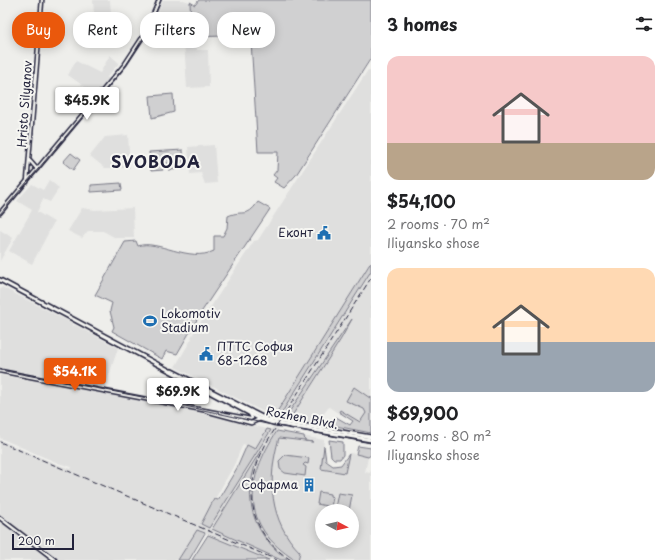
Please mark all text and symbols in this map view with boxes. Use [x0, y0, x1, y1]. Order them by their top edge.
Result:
text: 3 homes [387, 11, 457, 37]
chip: Buy [12, 12, 65, 48]
chip: Rent [73, 12, 132, 48]
chip: Filters [140, 12, 209, 48]
chip: New [217, 12, 275, 48]
icon: filters [633, 13, 655, 35]
street label: Hristo Silyanov [12, 60, 36, 148]
icon: home [485, 82, 557, 154]
pin: $45.9K [54, 87, 120, 121]
text: $45.9K [64, 90, 110, 109]
district label: SVOBODA [111, 149, 201, 173]
text: $54,100 [387, 188, 456, 214]
text: 2 rooms · 70 m² [387, 214, 490, 233]
place label: Еконт [278, 223, 313, 241]
public building icon: Еконт [316, 225, 332, 241]
text: Iliyansko shose [387, 233, 480, 252]
icon: home [485, 294, 557, 366]
place label: Lokomotiv Stadium [161, 304, 220, 336]
sports icon: Lokomotiv Stadium [142, 313, 158, 329]
place label: ПТТС София 68-1268 [217, 337, 293, 369]
public building icon: ПТТС София 68-1268 [198, 346, 214, 362]
pin: $54.1K [42, 358, 108, 392]
text: $54.1K [53, 361, 97, 380]
pin: $69.9K [145, 378, 211, 412]
text: $69.9K [156, 381, 200, 400]
text: $69,900 [387, 400, 458, 426]
street label: Rozhen Blvd. [265, 401, 340, 433]
text: 2 rooms · 80 m² [387, 426, 492, 445]
text: Iliyansko shose [387, 445, 480, 464]
place label: Софарма [241, 475, 299, 493]
building icon: Софарма [301, 477, 317, 493]
north arrow [315, 504, 359, 548]
map controls [315, 504, 359, 548]
scale bar [12, 532, 74, 551]
text: 200 m [18, 532, 55, 549]

